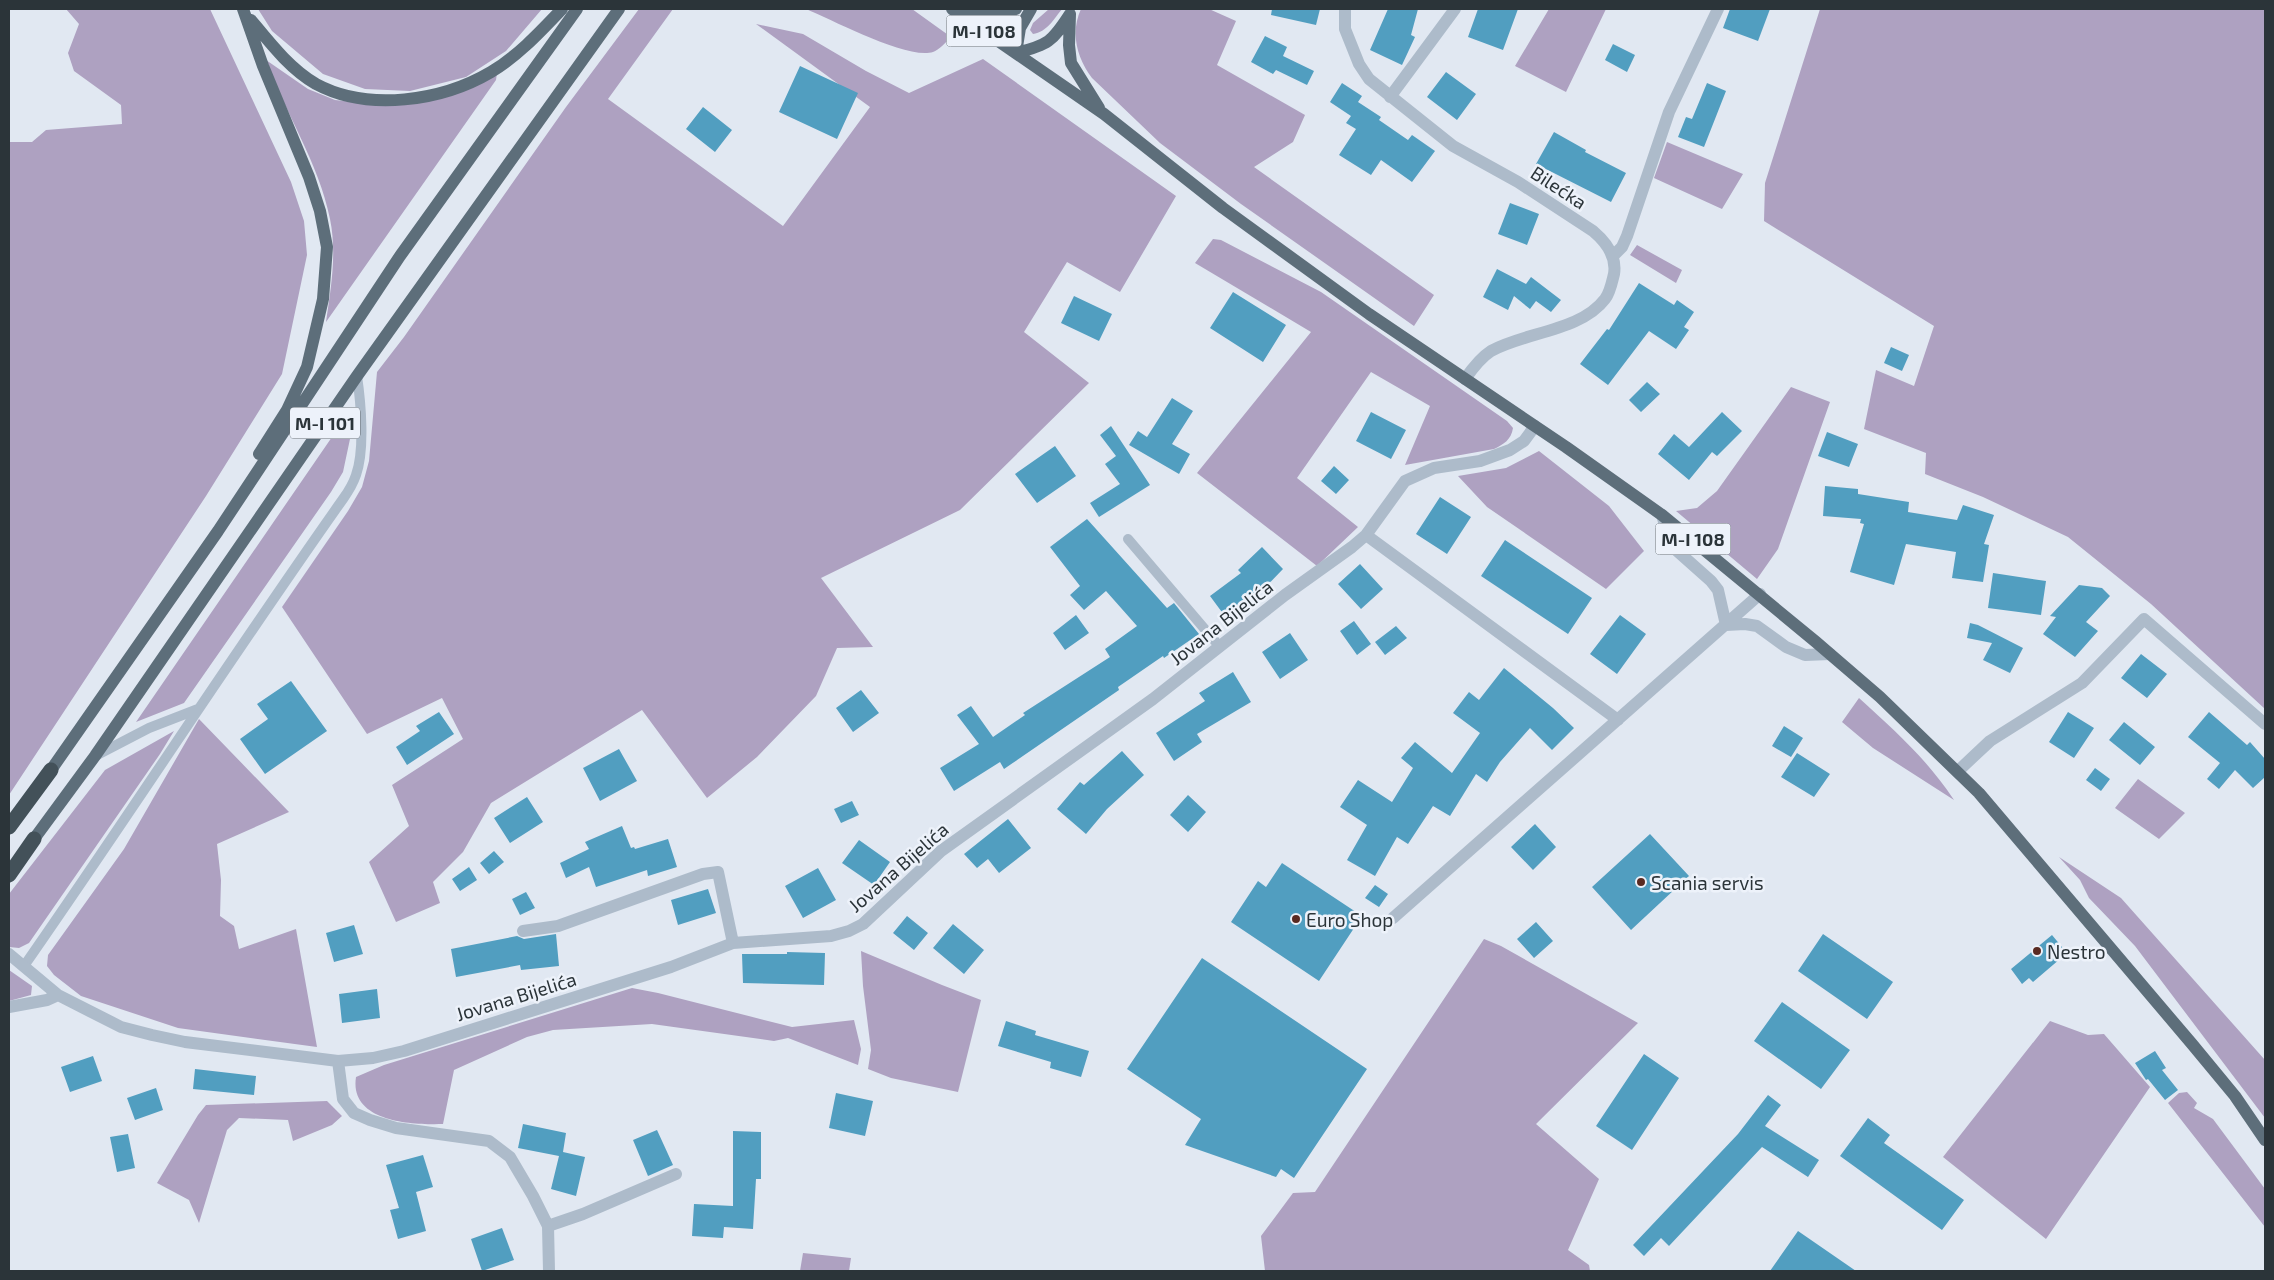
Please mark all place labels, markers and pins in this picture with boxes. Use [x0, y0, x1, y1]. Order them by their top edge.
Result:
place label: Scania servis [1651, 871, 1764, 894]
marker: Scania servis [1635, 876, 1647, 888]
place label: Euro Shop [1306, 908, 1393, 931]
marker: Euro Shop [1290, 913, 1302, 925]
place label: Nestro [2047, 940, 2106, 963]
marker: Nestro [2031, 945, 2043, 957]

